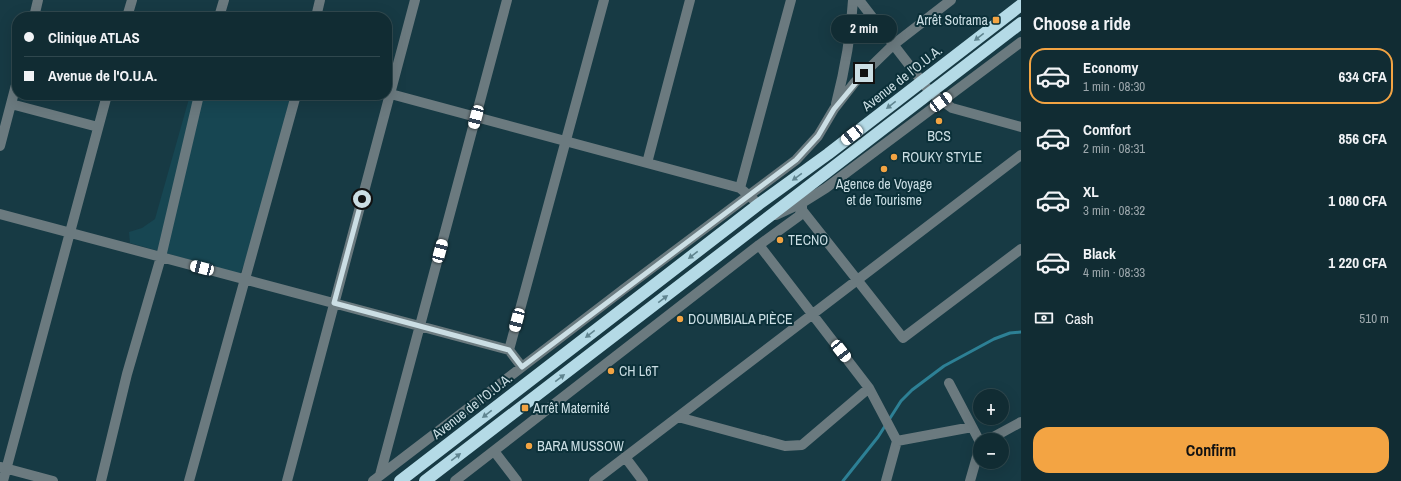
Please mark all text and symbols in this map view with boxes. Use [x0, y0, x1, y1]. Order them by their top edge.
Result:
place label: Arrêt Sotrama [916, 11, 989, 29]
text: Choose a ride [1033, 11, 1131, 36]
callout: 2 min [831, 15, 897, 43]
marker: Arrêt Sotrama [991, 15, 1001, 25]
text: 2 min [850, 20, 878, 37]
text: Clinique ATLAS [48, 27, 140, 48]
one-way arrow [974, 33, 985, 42]
street label: Avenue de l'O.U.A. [857, 41, 946, 116]
text: Economy [1083, 57, 1138, 78]
icon: car [1035, 58, 1071, 94]
route end [855, 64, 873, 82]
text: Avenue de l'O.U.A. [48, 65, 157, 86]
text: 634 CFA [1338, 66, 1387, 87]
text: 1 min · 08:30 [1083, 78, 1145, 95]
car [928, 90, 954, 114]
one-way arrow [886, 101, 896, 109]
car [467, 104, 485, 130]
marker: BCS [934, 116, 944, 126]
text: Comfort [1083, 119, 1131, 140]
icon: car [1035, 120, 1071, 156]
car [839, 123, 865, 147]
place label: BCS [927, 127, 951, 145]
text: 856 CFA [1338, 128, 1387, 149]
text: 2 min · 08:31 [1083, 140, 1145, 157]
place label: ROUKY STYLE [902, 148, 982, 166]
marker: ROUKY STYLE [889, 152, 899, 162]
marker: Agence de Voyage et de Tourisme [879, 164, 889, 174]
one-way arrow [791, 173, 802, 181]
place label: Agence de Voyage et de Tourisme [835, 175, 932, 209]
text: XL [1083, 181, 1099, 202]
icon: car [1035, 182, 1071, 218]
route start [353, 190, 371, 208]
text: 1 080 CFA [1328, 190, 1387, 211]
text: 3 min · 08:32 [1083, 202, 1145, 219]
place label: TECNO [788, 231, 828, 249]
marker: TECNO [775, 235, 785, 245]
car [431, 238, 449, 264]
text: Black [1083, 243, 1116, 264]
icon: car [1035, 244, 1071, 280]
one-way arrow [687, 251, 698, 259]
text: 1 220 CFA [1328, 252, 1387, 273]
car [189, 259, 215, 277]
text: 4 min · 08:33 [1083, 264, 1145, 281]
one-way arrow [657, 295, 668, 303]
car [508, 307, 526, 333]
icon: cash [1033, 307, 1055, 329]
text: Cash [1065, 308, 1094, 329]
place label: DOUMBIALA PIÈCE [688, 310, 793, 328]
text: 510 m [1359, 310, 1389, 327]
marker: DOUMBIALA PIÈCE [675, 314, 685, 324]
one-way arrow [584, 330, 595, 339]
car [829, 338, 853, 364]
place label: CH L6T [619, 362, 659, 380]
marker: CH L6T [606, 366, 616, 376]
street label: Avenue de l'O.U.A. [427, 369, 516, 444]
one-way arrow [554, 374, 565, 382]
map controls [973, 389, 1009, 469]
button: + [973, 389, 1009, 425]
place label: Arrêt Maternité [532, 399, 610, 417]
marker: Arrêt Maternité [520, 403, 530, 413]
one-way arrow [481, 410, 492, 418]
button: Confirm [1033, 427, 1389, 473]
button: − [973, 433, 1009, 469]
place label: BARA MUSSOW [537, 437, 624, 455]
marker: BARA MUSSOW [524, 441, 534, 451]
one-way arrow [451, 453, 462, 462]

